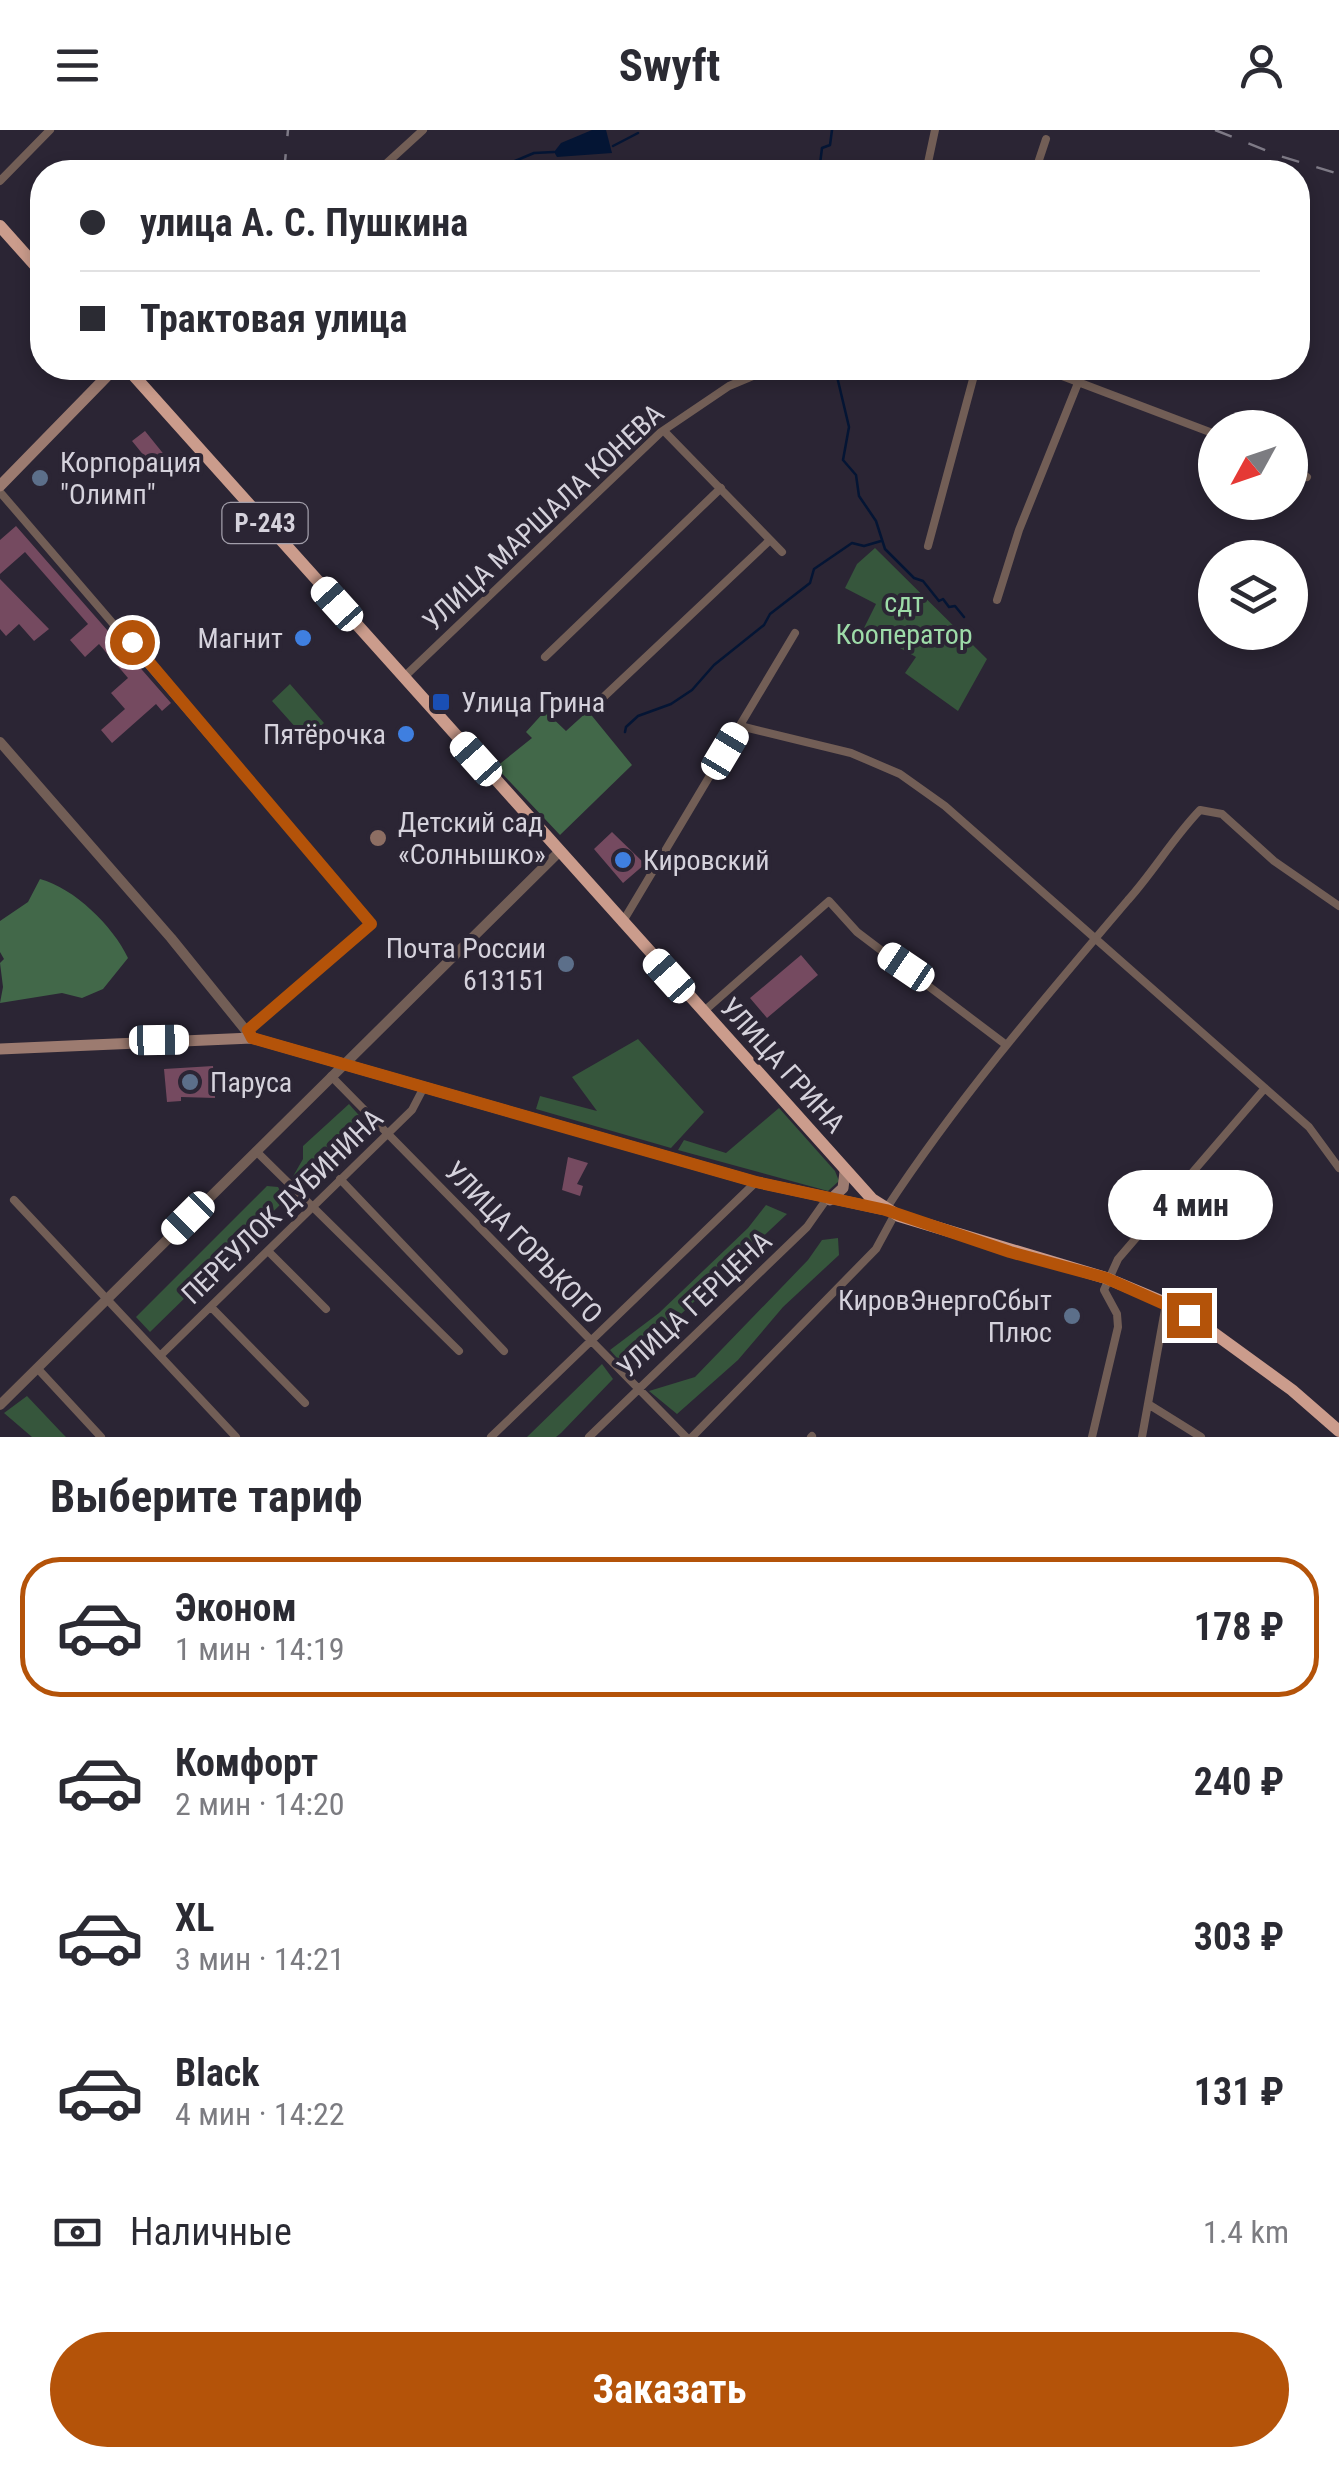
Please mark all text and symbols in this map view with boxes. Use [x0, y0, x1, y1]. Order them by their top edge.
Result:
icon: menu [50, 38, 105, 93]
icon: person [1234, 38, 1289, 93]
text: Swyft [619, 39, 720, 92]
text: улица А. С. Пушкина [140, 201, 468, 245]
text: Трактовая улица [140, 297, 407, 341]
street label: УЛИЦА МАРШАЛА КОНЕВА [416, 397, 671, 638]
north arrow [1198, 410, 1308, 520]
map controls [1198, 410, 1308, 650]
place label: Корпорация "Олимп" [60, 446, 201, 511]
marker: Корпорация "Олимп" [29, 467, 51, 489]
road number: Р-243 [222, 503, 308, 543]
button: layers [1198, 540, 1308, 650]
car [306, 572, 368, 636]
park label: сдт Кооператор [835, 586, 973, 651]
route start [110, 620, 155, 665]
place label: Магнит [198, 622, 283, 655]
marker: Магнит [292, 627, 314, 649]
place label: Улица Грина [461, 686, 605, 719]
marker: Улица Грина [430, 691, 452, 713]
place label: Пятёрочка [263, 718, 386, 751]
car [697, 718, 753, 784]
marker: Пятёрочка [395, 723, 417, 745]
car [445, 727, 507, 791]
place label: Детский сад «Солнышко» [398, 806, 546, 871]
marker: Детский сад «Солнышко» [367, 827, 389, 849]
place label: Кировский [643, 844, 770, 877]
marker: Кировский [612, 849, 634, 871]
place label: Почта России 613151 [386, 932, 546, 997]
car [873, 938, 939, 996]
car [638, 944, 700, 1008]
marker: Почта России 613151 [555, 953, 577, 975]
street label: УЛИЦА ГРИНА [713, 991, 852, 1140]
car [129, 1024, 189, 1056]
place label: Паруса [210, 1066, 292, 1099]
marker: Паруса [179, 1071, 201, 1093]
street label: ПЕРЕУЛОК ДУБИНИНА [175, 1102, 390, 1311]
street label: УЛИЦА ГОРЬКОГО [438, 1155, 609, 1330]
callout: 4 мин [1106, 1170, 1272, 1240]
car [156, 1186, 220, 1250]
text: 4 мин [1152, 1186, 1229, 1224]
street label: УЛИЦА ГЕРЦЕНА [610, 1225, 778, 1384]
place label: КировЭнергоСбыт Плюс [838, 1284, 1052, 1349]
route end [1167, 1293, 1212, 1338]
marker: КировЭнергоСбыт Плюс [1061, 1305, 1083, 1327]
text: Выберите тариф [50, 1470, 363, 1523]
icon: car [55, 1582, 145, 1672]
text: Эконом [175, 1586, 297, 1630]
text: 178 ₽ [1194, 1605, 1284, 1649]
text: 1 мин · 14:19 [175, 1630, 345, 1668]
icon: car [55, 1737, 145, 1827]
text: Комфорт [175, 1741, 318, 1785]
text: 240 ₽ [1194, 1760, 1284, 1804]
text: 2 мин · 14:20 [175, 1785, 345, 1823]
icon: car [55, 1892, 145, 1982]
text: XL [175, 1896, 214, 1940]
text: 303 ₽ [1194, 1915, 1284, 1959]
text: 3 мин · 14:21 [175, 1940, 345, 1978]
icon: car [55, 2047, 145, 2137]
text: Black [175, 2051, 259, 2095]
text: 131 ₽ [1194, 2070, 1284, 2114]
text: 4 мин · 14:22 [175, 2095, 345, 2133]
icon: cash [50, 2205, 105, 2260]
text: Наличные [130, 2210, 292, 2254]
text: 1.4 km [1203, 2213, 1289, 2251]
button: Заказать [50, 2332, 1289, 2447]

